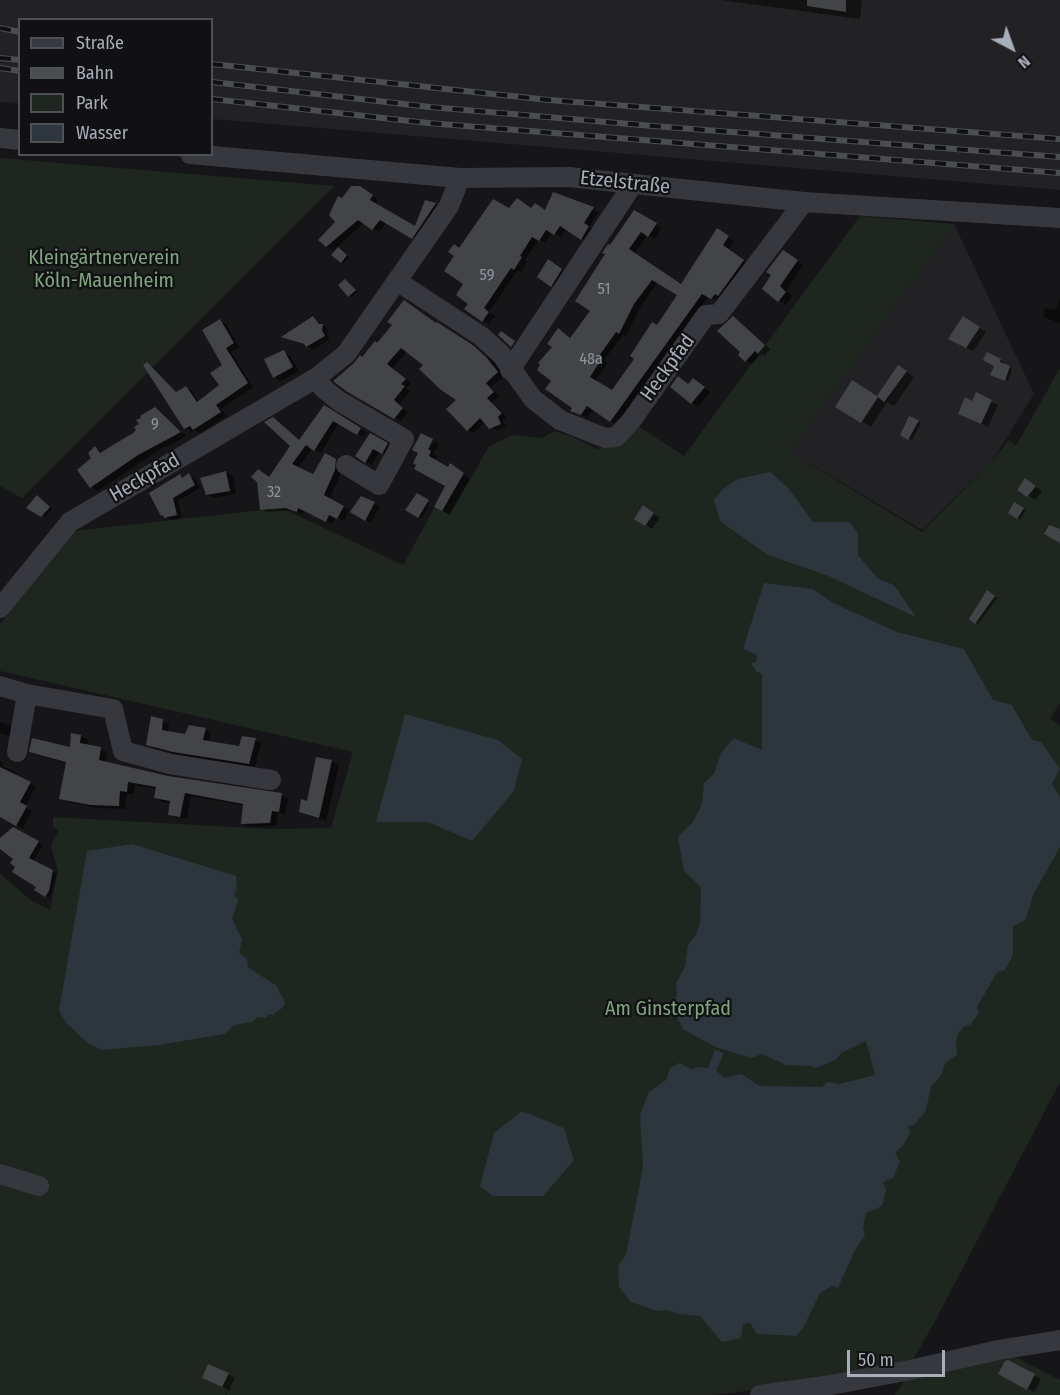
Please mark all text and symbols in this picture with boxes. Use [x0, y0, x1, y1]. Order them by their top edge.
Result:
legend [18, 18, 213, 156]
north arrow [982, 18, 1042, 78]
text: Straße [76, 32, 124, 54]
text: N [1014, 52, 1034, 72]
text: Bahn [76, 62, 114, 84]
text: Park [76, 92, 108, 114]
text: Wasser [76, 122, 128, 144]
street label: Etzelstraße [579, 166, 671, 200]
park label: Kleingärtnerverein Köln-Mauenheim [28, 246, 180, 293]
house number: 59 [480, 266, 494, 286]
house number: 51 [598, 280, 610, 300]
street label: Heckpfad [636, 330, 700, 406]
house number: 48a [579, 350, 603, 370]
house number: 9 [151, 415, 159, 435]
street label: Heckpfad [106, 448, 184, 508]
house number: 32 [267, 483, 281, 503]
park label: Am Ginsterpfad [605, 997, 731, 1021]
scale bar [850, 1338, 948, 1376]
text: 50 m [858, 1349, 894, 1371]

